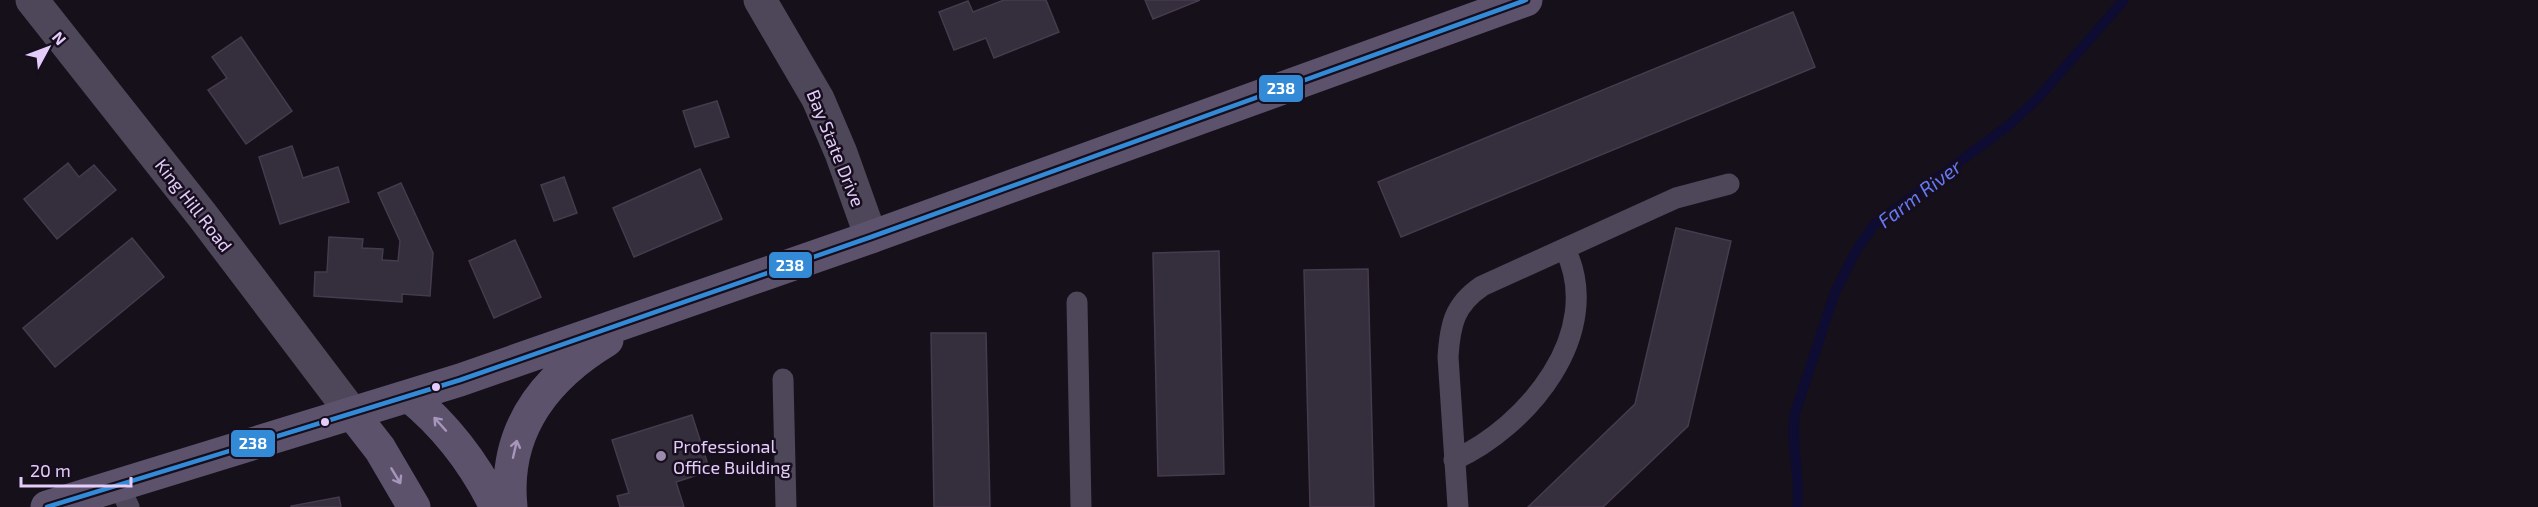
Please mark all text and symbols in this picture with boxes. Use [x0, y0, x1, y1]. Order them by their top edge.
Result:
north arrow [18, 18, 78, 78]
text: N [49, 27, 71, 48]
line badge: 238 [1258, 74, 1304, 103]
text: 238 [1267, 78, 1295, 97]
street label: Bay State Drive [803, 86, 869, 210]
water label: Farm River [1873, 153, 1966, 232]
street label: King Hill Road [151, 154, 237, 256]
line badge: 238 [768, 251, 813, 279]
text: 238 [776, 255, 804, 274]
unlabelled marker [430, 381, 442, 393]
unlabelled marker [319, 416, 331, 428]
one-way arrow [433, 417, 447, 432]
line badge: 238 [230, 429, 276, 458]
text: 238 [239, 433, 267, 452]
place label: Professional Office Building [673, 435, 791, 478]
one-way arrow [510, 440, 521, 459]
marker: Professional Office Building [654, 449, 668, 463]
scale bar [21, 450, 130, 488]
text: 20 m [30, 459, 71, 481]
one-way arrow [391, 467, 403, 484]

